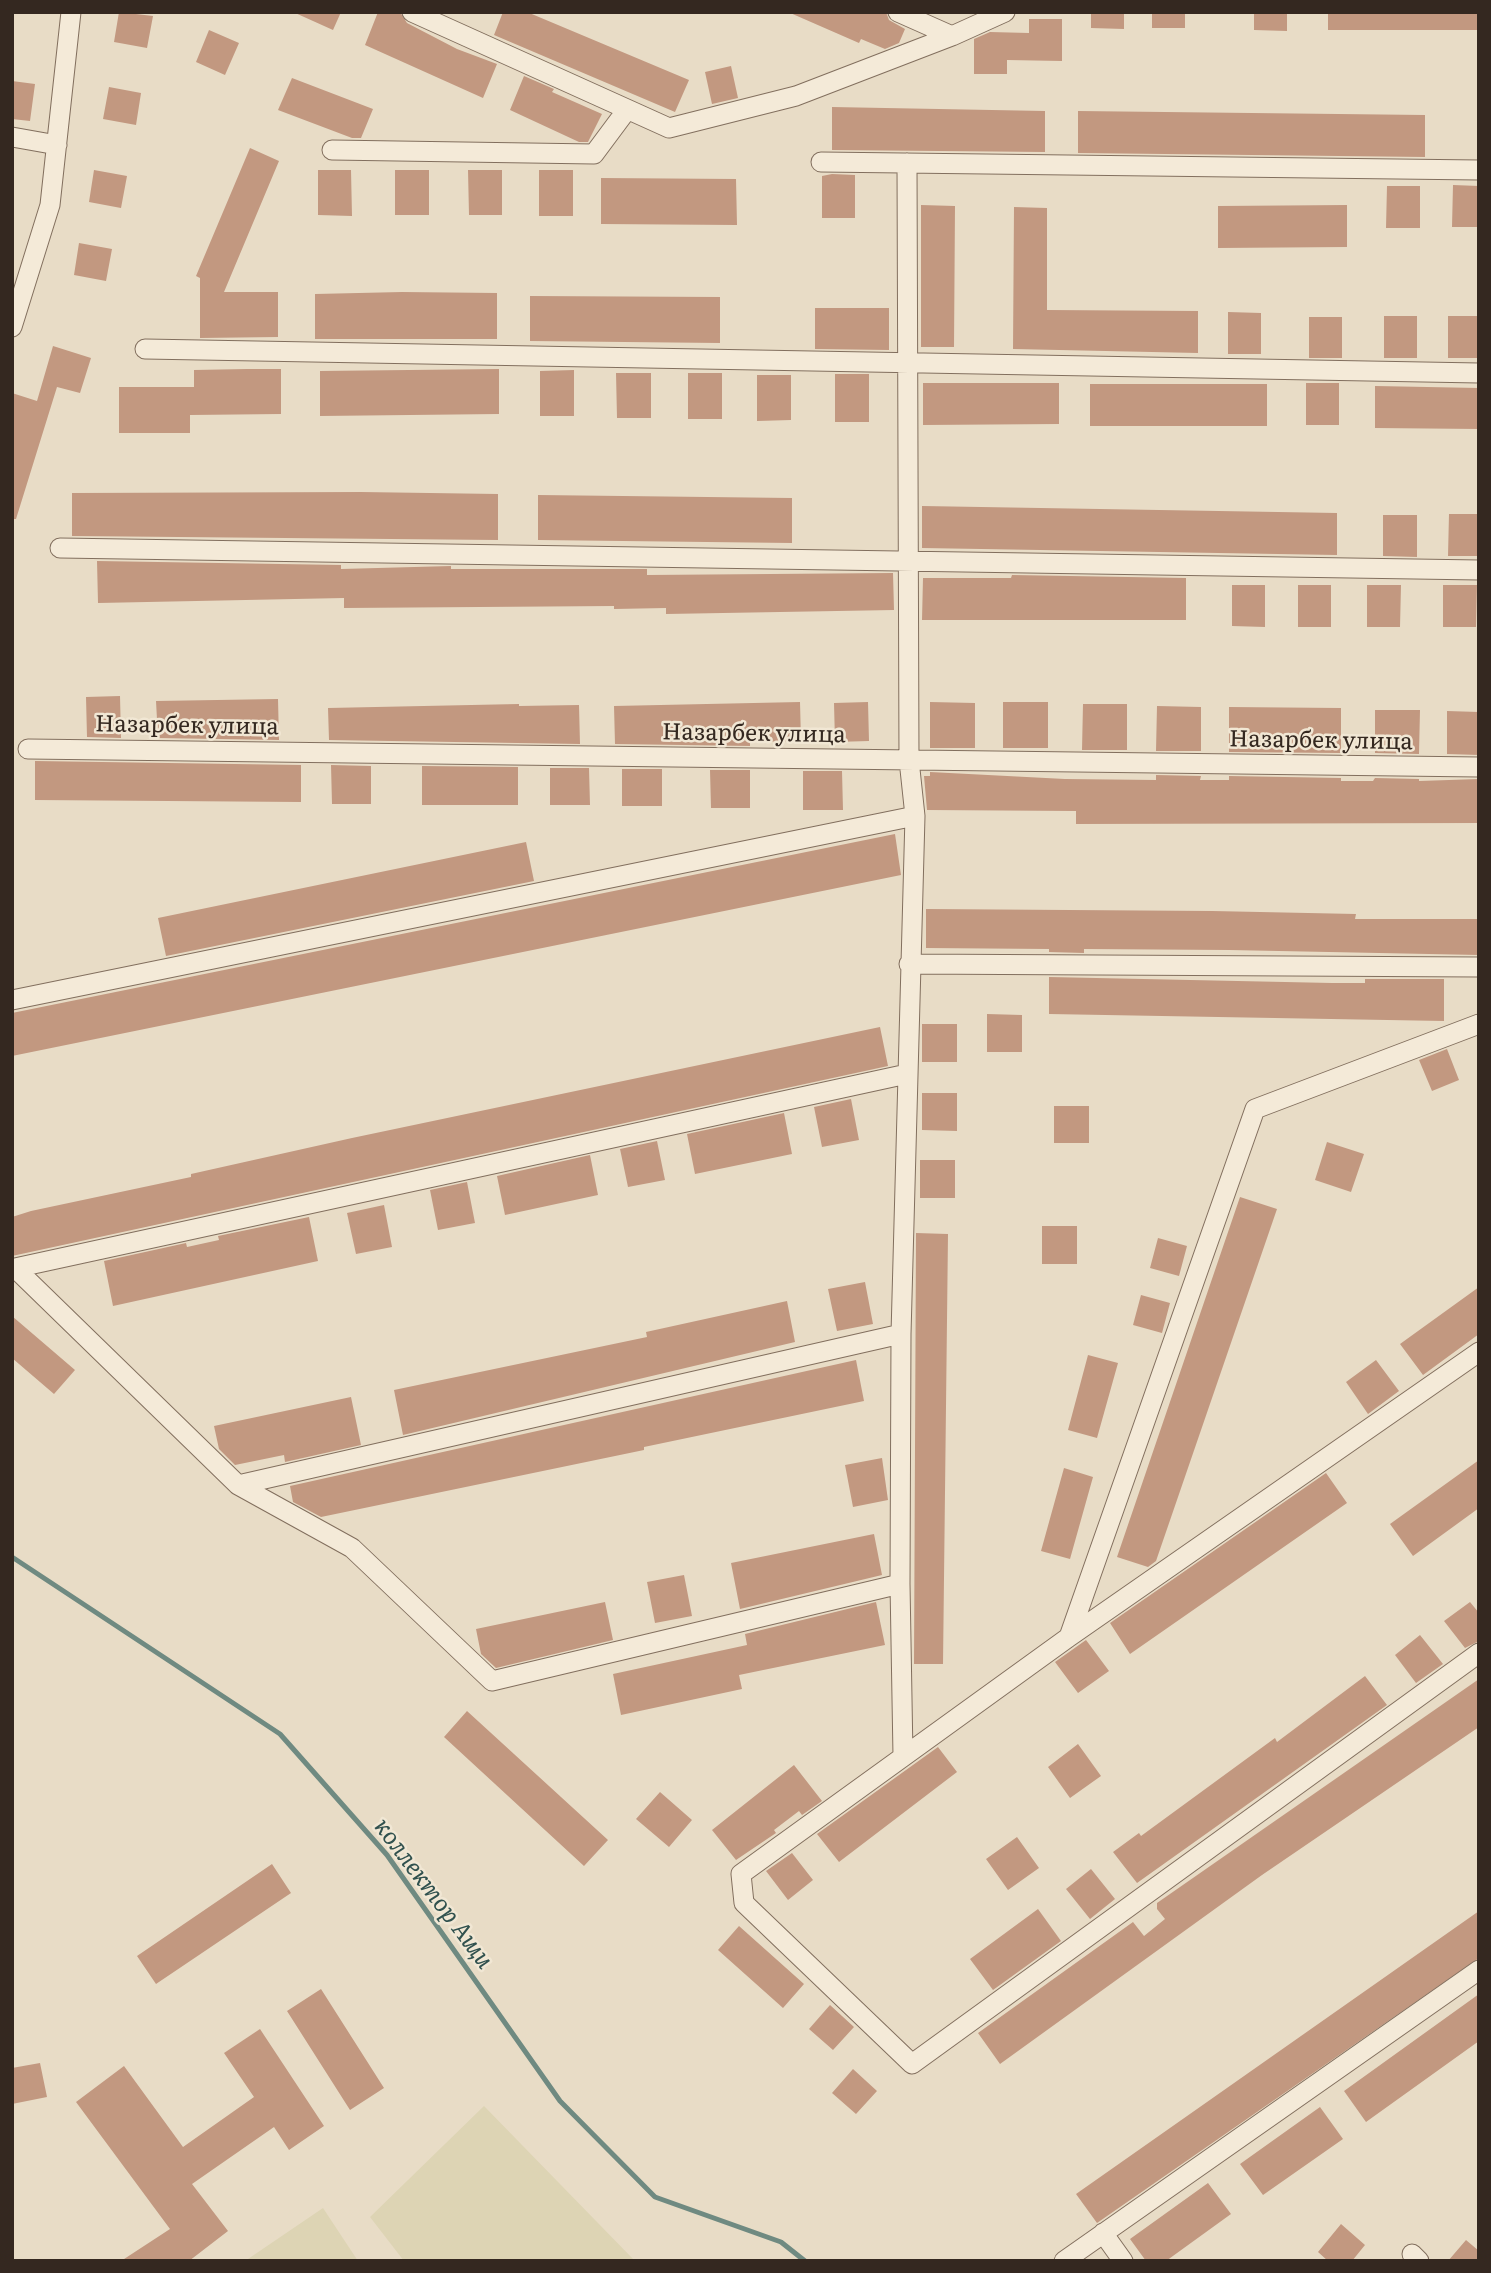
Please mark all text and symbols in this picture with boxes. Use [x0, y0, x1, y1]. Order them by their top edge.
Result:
street label: Назарбек улица [95, 711, 279, 741]
street label: Назарбек улица [662, 719, 846, 749]
street label: Назарбек улица [1229, 726, 1413, 756]
water label: коллектор Ащи [367, 1813, 499, 1975]

